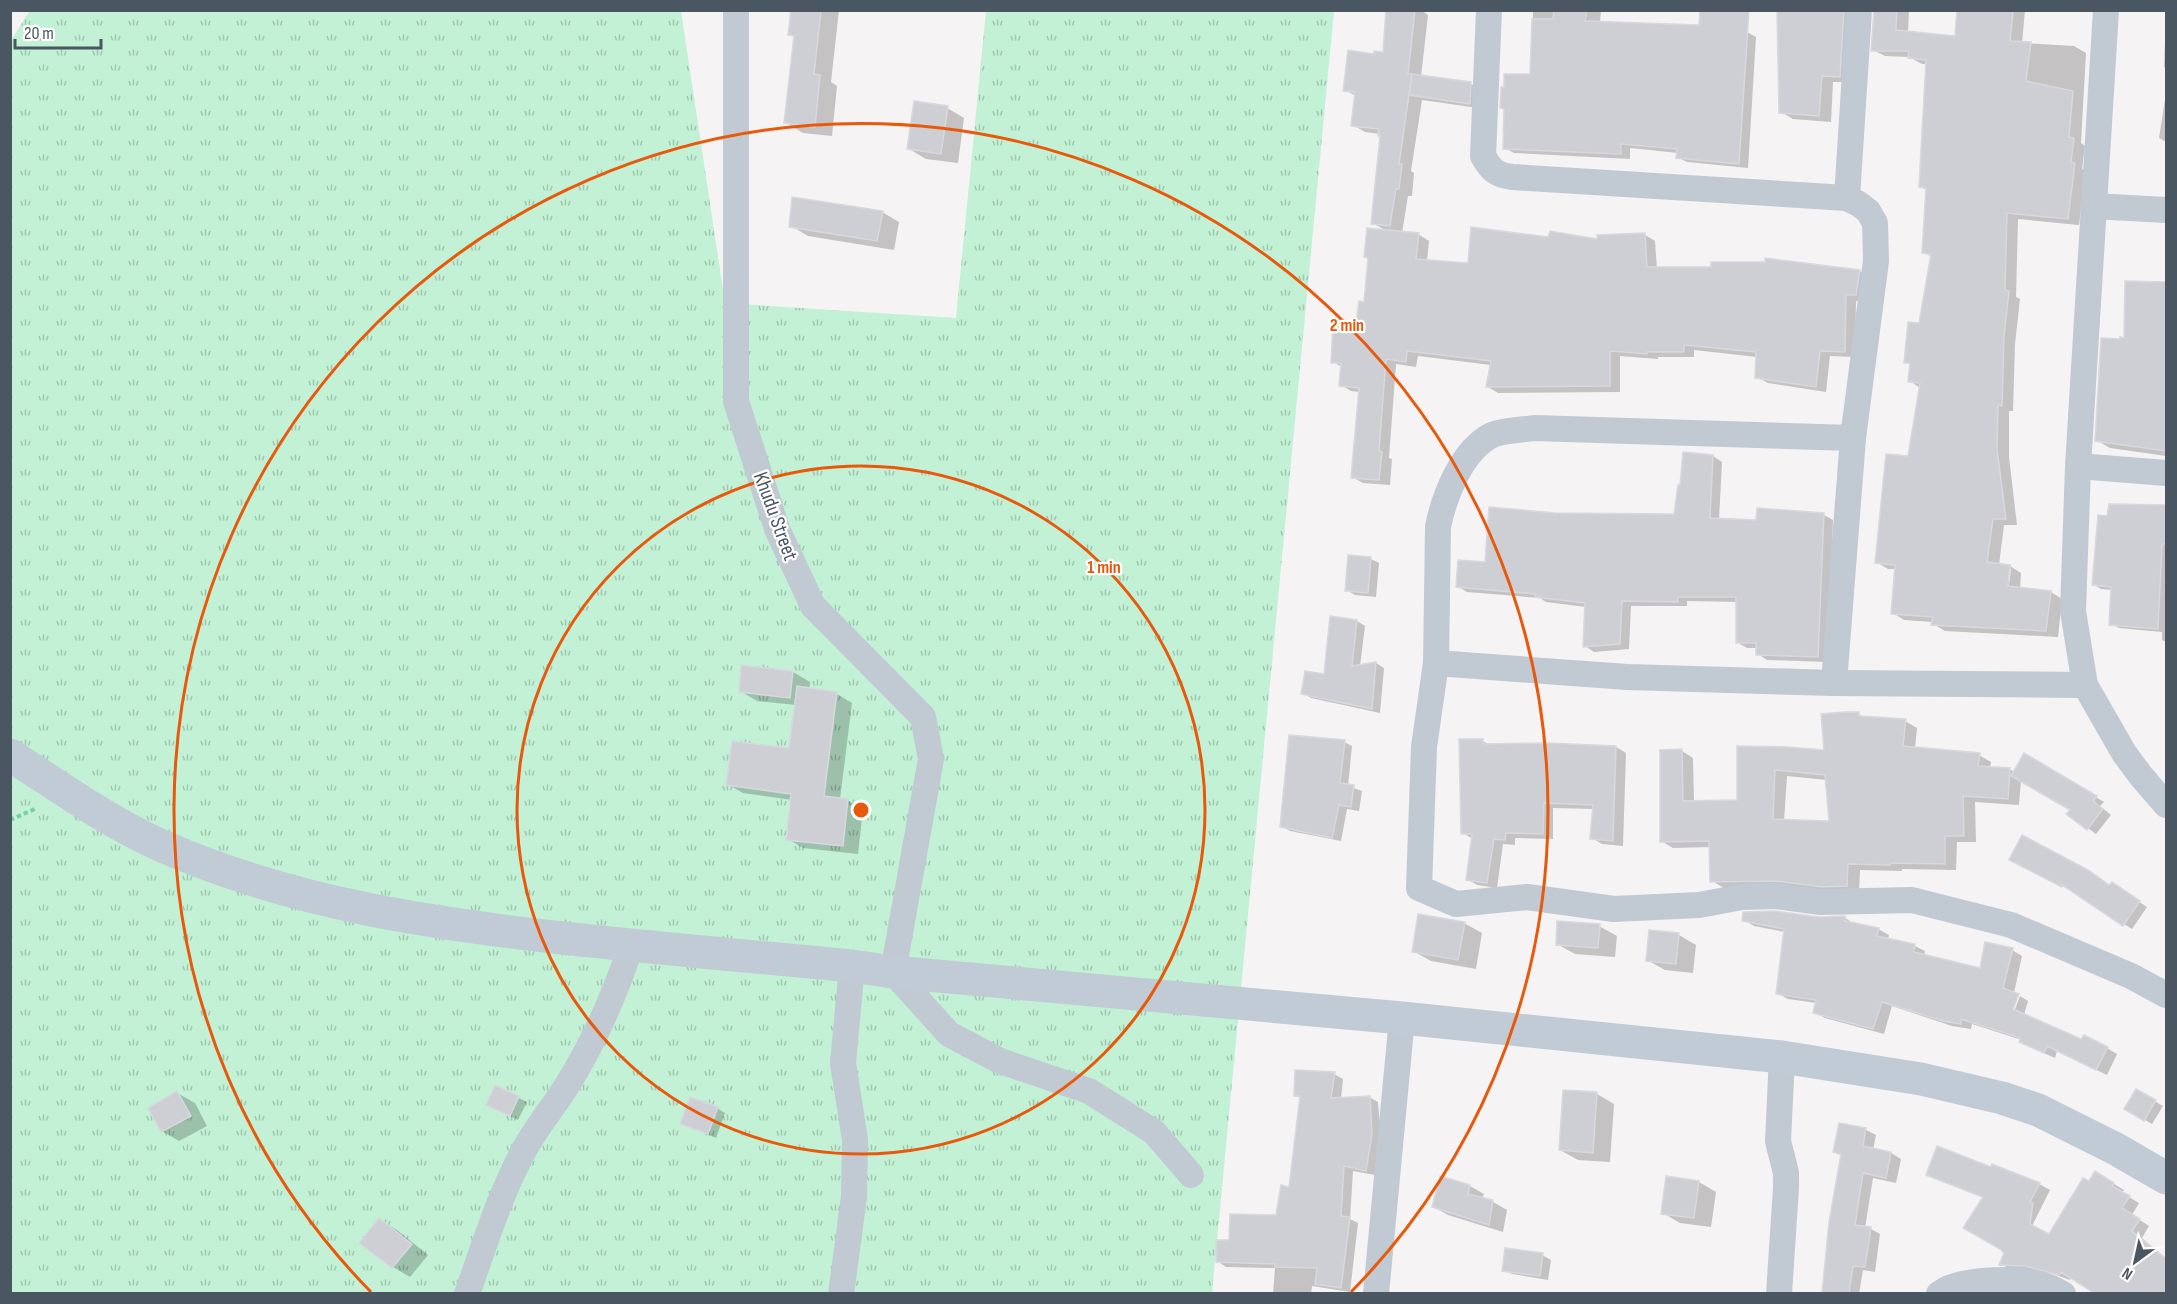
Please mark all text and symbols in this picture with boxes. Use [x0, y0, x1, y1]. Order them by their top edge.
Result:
scale bar [15, 12, 100, 50]
text: 20 m [24, 23, 54, 44]
text: 2 min [1330, 315, 1364, 336]
street label: Khudu Street [748, 468, 803, 564]
text: 1 min [1087, 557, 1121, 578]
centre of rings [851, 800, 871, 820]
north arrow [2105, 1232, 2165, 1292]
text: N [2119, 1263, 2136, 1284]

